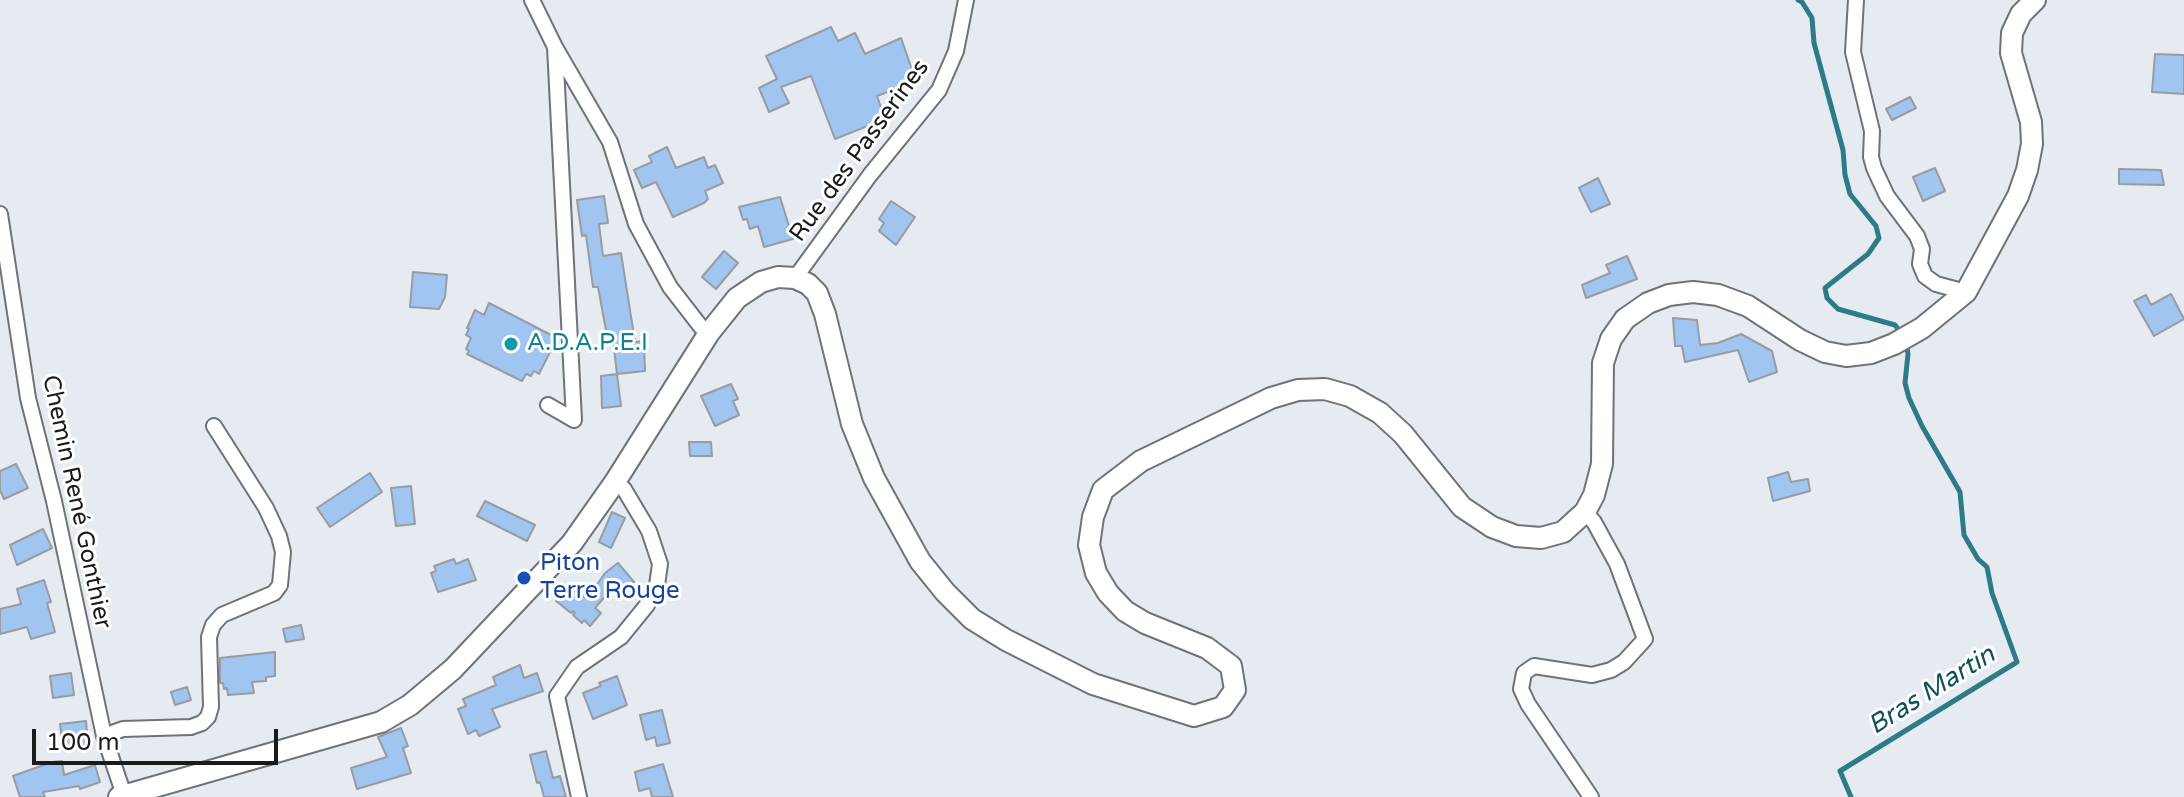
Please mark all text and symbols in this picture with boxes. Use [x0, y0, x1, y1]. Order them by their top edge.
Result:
street label: Rue des Passerines [784, 54, 936, 248]
place label: A.D.A.P.E.I [527, 330, 648, 358]
marker: A.D.A.P.E.I [502, 335, 520, 353]
street label: Chemin René Gonthier [35, 373, 117, 631]
place label: Piton Terre Rouge [540, 550, 680, 606]
marker: Piton Terre Rouge [515, 569, 533, 587]
water label: Bras Martin [1863, 640, 2001, 742]
scale bar [36, 713, 282, 763]
text: 100 m [46, 728, 120, 757]

